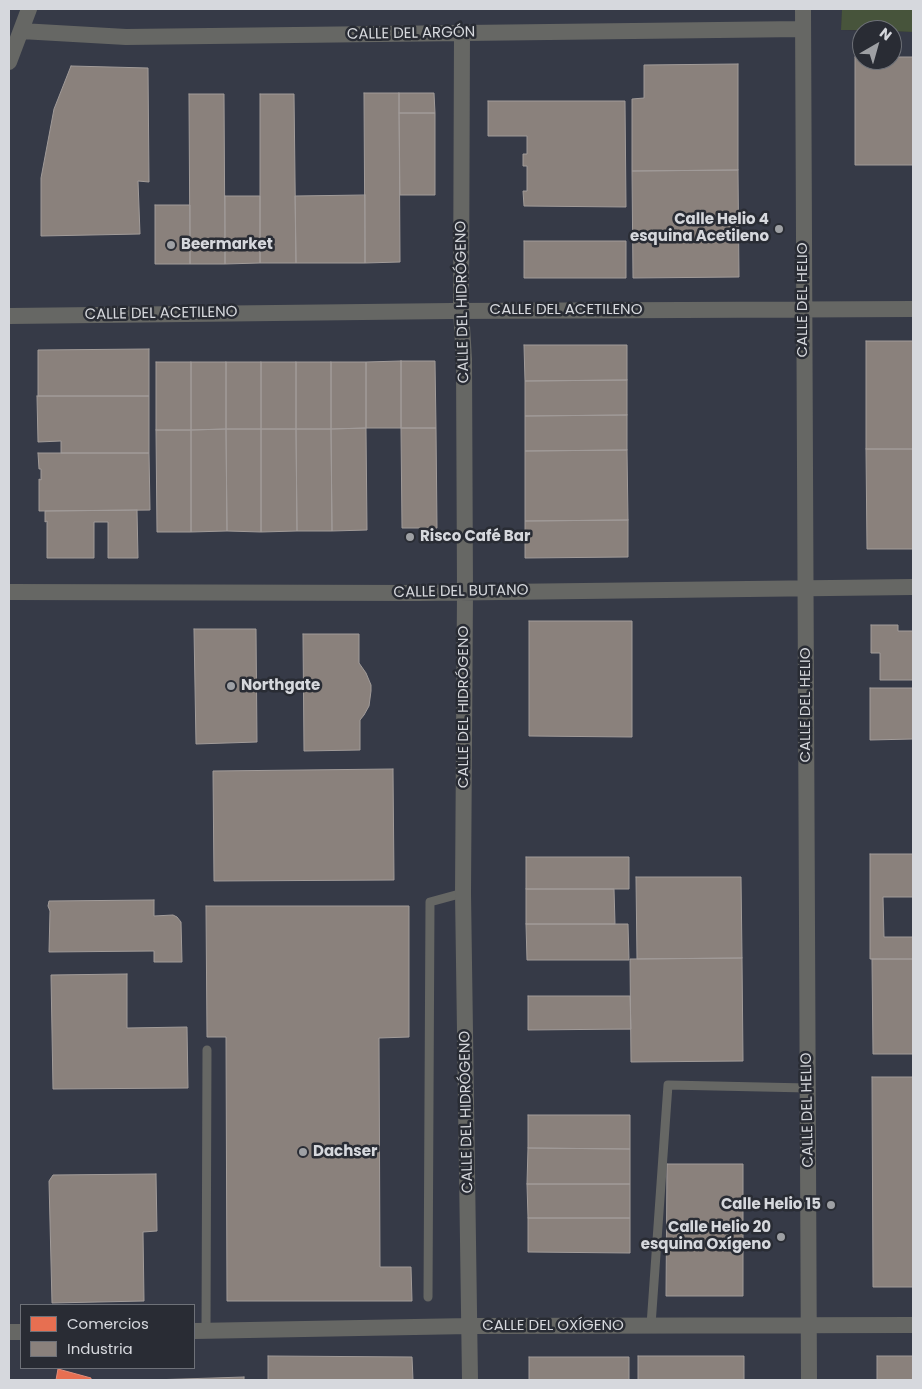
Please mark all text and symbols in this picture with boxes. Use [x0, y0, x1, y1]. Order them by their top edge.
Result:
north arrow [852, 20, 902, 70]
text: N [875, 23, 896, 45]
street label: CALLE DEL ARGÓN [347, 24, 475, 44]
place label: Calle Helio 4 esquina Acetileno [630, 211, 769, 246]
street label: CALLE DEL HIDRÓGENO [453, 221, 473, 383]
marker: Calle Helio 4 esquina Acetileno [773, 223, 785, 235]
place label: Beermarket [181, 236, 273, 254]
marker: Beermarket [165, 239, 177, 251]
street label: CALLE DEL HELIO [794, 242, 812, 358]
street label: CALLE DEL ACETILENO [490, 301, 642, 319]
street label: CALLE DEL ACETILENO [84, 304, 238, 324]
place label: Risco Café Bar [420, 528, 530, 546]
marker: Risco Café Bar [404, 531, 416, 543]
street label: CALLE DEL BUTANO [393, 582, 529, 602]
street label: CALLE DEL HIDRÓGENO [455, 626, 473, 788]
street label: CALLE DEL HELIO [797, 647, 815, 763]
place label: Northgate [241, 677, 320, 695]
marker: Northgate [225, 680, 237, 692]
street label: CALLE DEL HIDRÓGENO [457, 1031, 477, 1193]
street label: CALLE DEL HELIO [798, 1052, 818, 1168]
place label: Dachser [313, 1143, 377, 1161]
marker: Dachser [297, 1146, 309, 1158]
place label: Calle Helio 15 [721, 1196, 821, 1214]
marker: Calle Helio 15 [825, 1199, 837, 1211]
place label: Calle Helio 20 esquina Oxígeno [641, 1219, 771, 1254]
marker: Calle Helio 20 esquina Oxígeno [775, 1231, 787, 1243]
legend [20, 1304, 195, 1369]
text: Comercios [67, 1313, 149, 1334]
street label: CALLE DEL OXÍGENO [482, 1317, 624, 1335]
text: Industria [67, 1338, 133, 1359]

